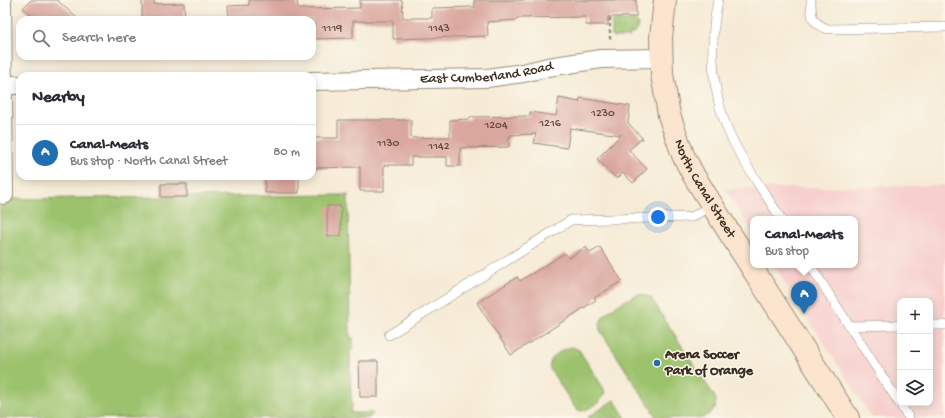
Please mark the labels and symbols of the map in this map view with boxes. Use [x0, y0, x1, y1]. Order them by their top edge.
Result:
house number: 1119 [321, 22, 342, 36]
house number: 1143 [427, 22, 450, 36]
street label: East Cumberland Road [420, 58, 556, 88]
house number: 1230 [590, 107, 615, 121]
house number: 1216 [538, 117, 562, 131]
house number: 1204 [483, 119, 508, 133]
house number: 1130 [376, 137, 400, 151]
street label: North Canal Street [670, 137, 740, 243]
house number: 1142 [427, 140, 450, 154]
your location [648, 207, 668, 227]
pin: A [791, 281, 817, 314]
place label: Arena Soccer Park of Orange [664, 347, 754, 380]
marker: Arena Soccer Park of Orange [652, 358, 662, 368]

